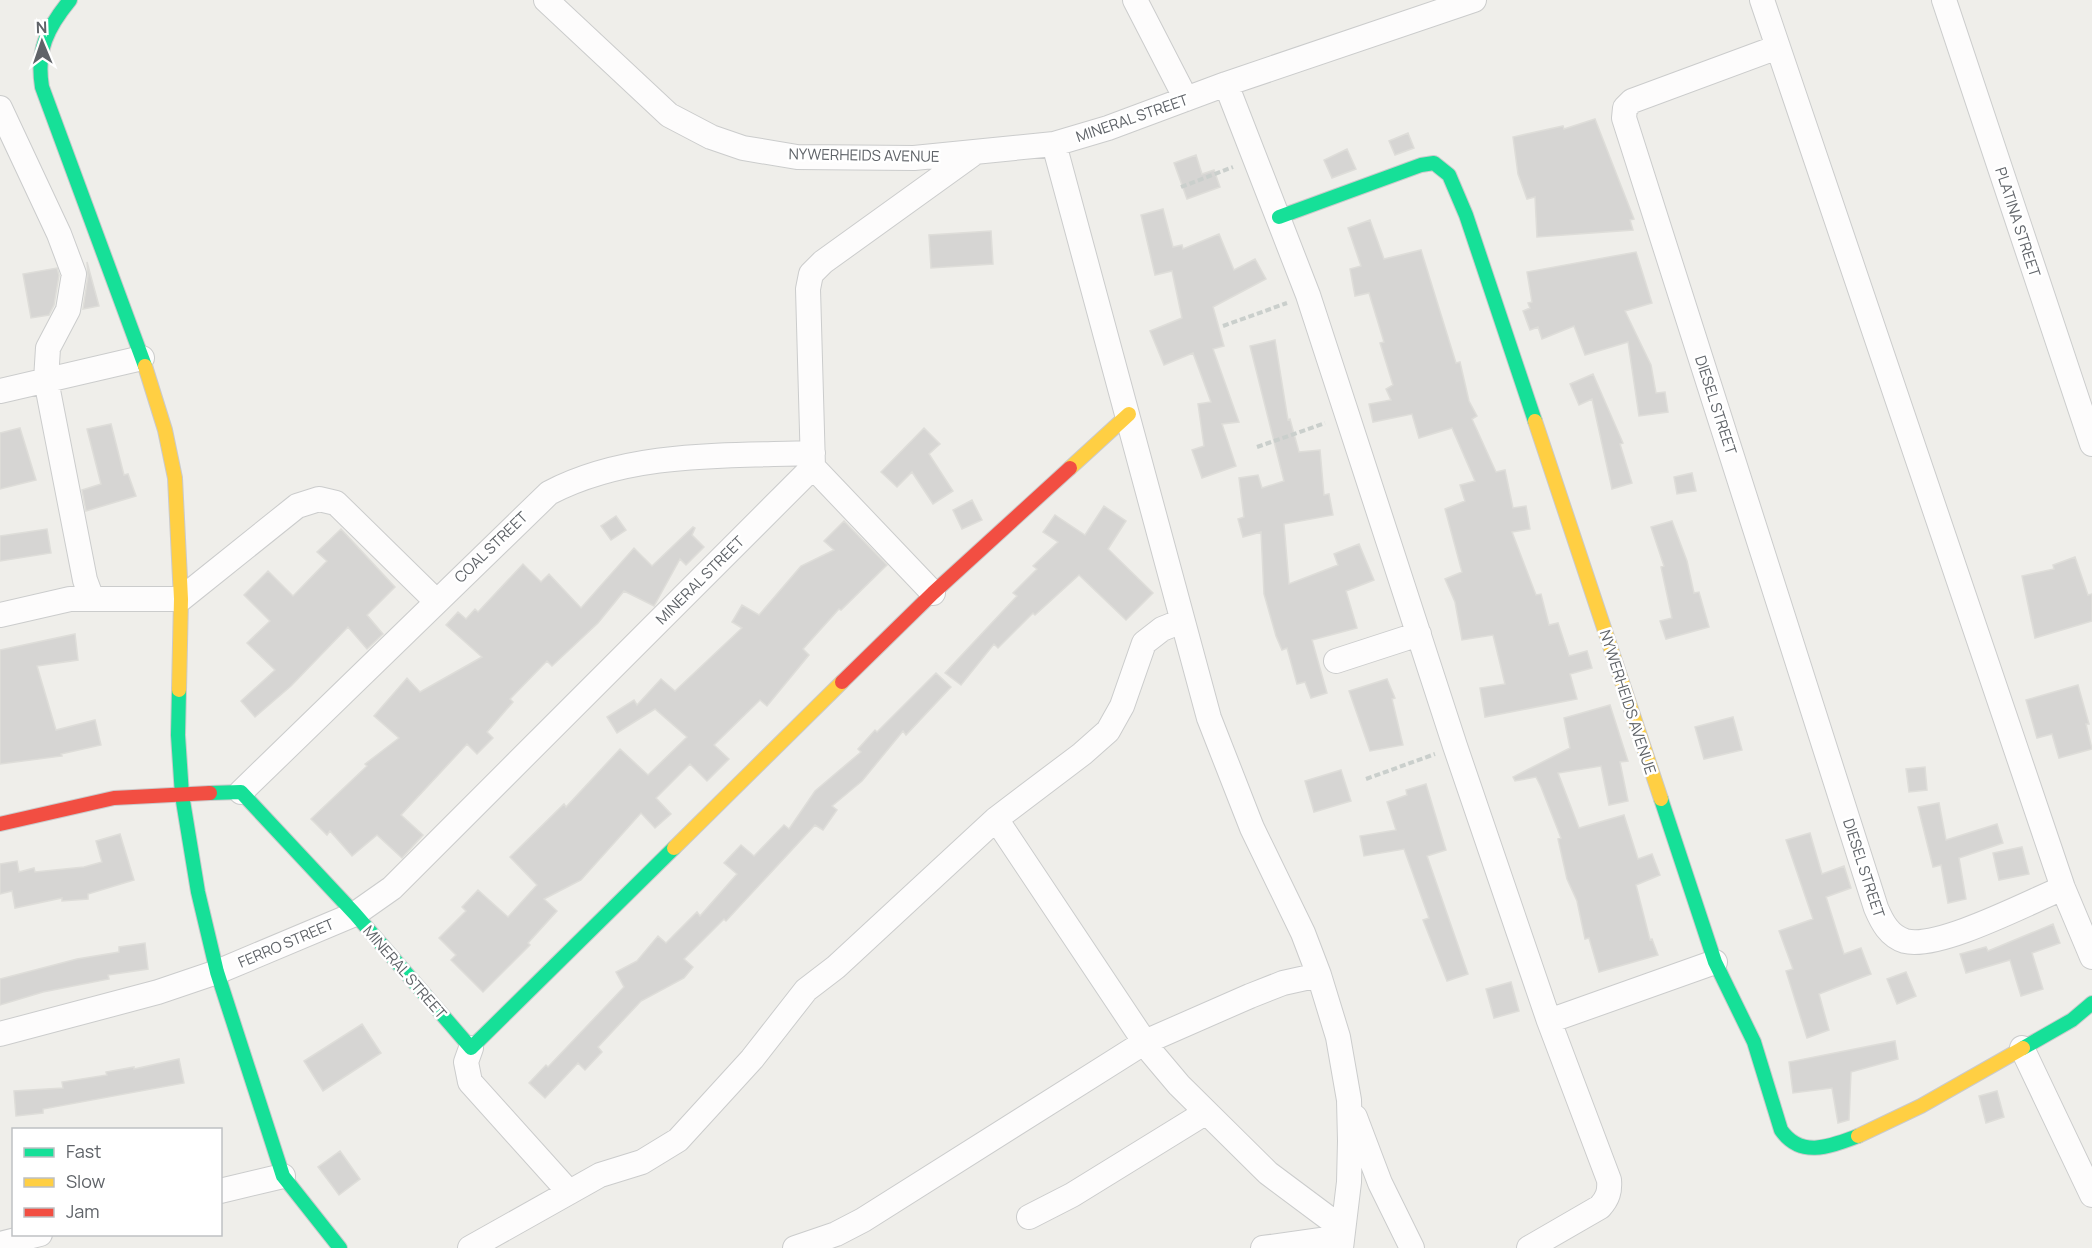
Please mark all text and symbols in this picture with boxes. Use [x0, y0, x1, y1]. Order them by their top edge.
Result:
north arrow [12, 12, 72, 72]
text: N [35, 16, 48, 38]
street label: MINERAL STREET [1073, 89, 1191, 147]
street label: NYWERHEIDS AVENUE [788, 143, 940, 167]
street label: PLATINA STREET [1990, 164, 2046, 280]
street label: DIESEL STREET [1690, 353, 1742, 457]
street label: COAL STREET [450, 507, 532, 587]
street label: MINERAL STREET [651, 531, 749, 629]
street label: NYWERHEIDS AVENUE [1595, 627, 1661, 777]
street label: DIESEL STREET [1838, 816, 1890, 920]
street label: FERRO STREET [235, 913, 337, 973]
street label: MINERAL STREET [359, 921, 451, 1023]
legend [12, 1128, 222, 1236]
text: Fast [66, 1139, 101, 1163]
text: Slow [66, 1169, 106, 1193]
text: Jam [66, 1199, 100, 1223]

